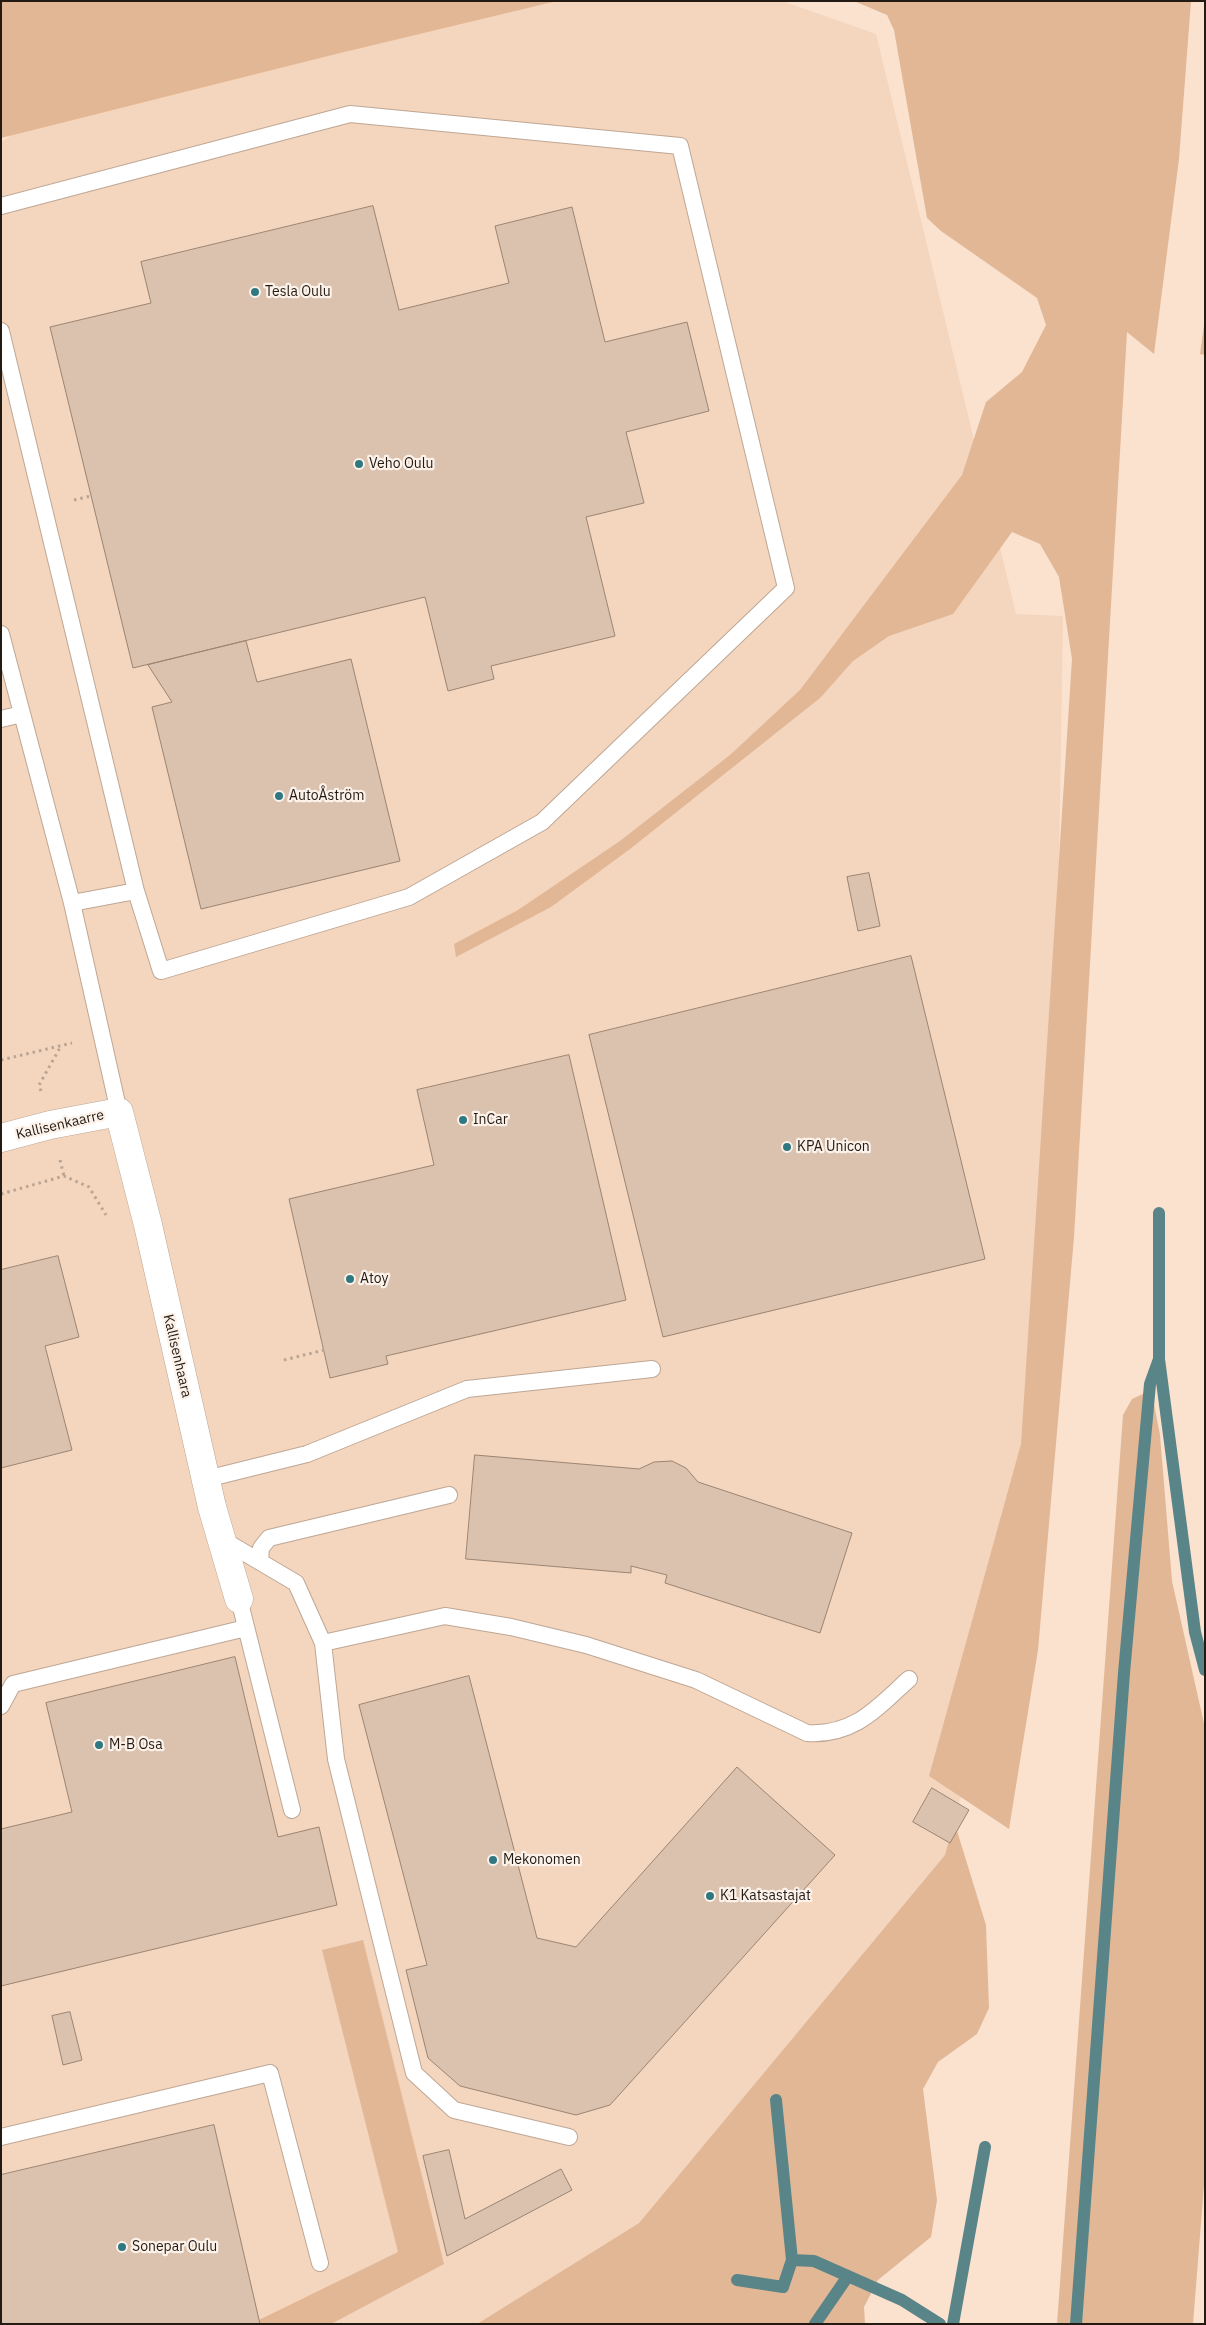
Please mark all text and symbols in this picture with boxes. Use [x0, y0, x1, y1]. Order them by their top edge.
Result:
place label: Tesla Oulu [265, 284, 331, 300]
marker: Tesla Oulu [249, 286, 261, 298]
place label: Veho Oulu [369, 456, 434, 472]
marker: Veho Oulu [353, 458, 365, 470]
place label: AutoÅström [289, 788, 364, 804]
marker: AutoÅström [273, 790, 285, 802]
street label: Kallisenkaarre [14, 1107, 106, 1143]
place label: InCar [473, 1112, 508, 1128]
marker: InCar [457, 1114, 469, 1126]
place label: KPA Unicon [797, 1139, 870, 1155]
marker: KPA Unicon [781, 1141, 793, 1153]
place label: Atoy [360, 1271, 389, 1287]
marker: Atoy [344, 1273, 356, 1285]
street label: Kallisenhaara [159, 1313, 195, 1399]
place label: M-B Osa [109, 1737, 163, 1753]
marker: M-B Osa [93, 1739, 105, 1751]
place label: Mekonomen [503, 1852, 581, 1868]
marker: Mekonomen [487, 1854, 499, 1866]
place label: K1 Katsastajat [720, 1888, 811, 1904]
marker: K1 Katsastajat [704, 1890, 716, 1902]
place label: Sonepar Oulu [132, 2239, 217, 2255]
marker: Sonepar Oulu [116, 2241, 128, 2253]

